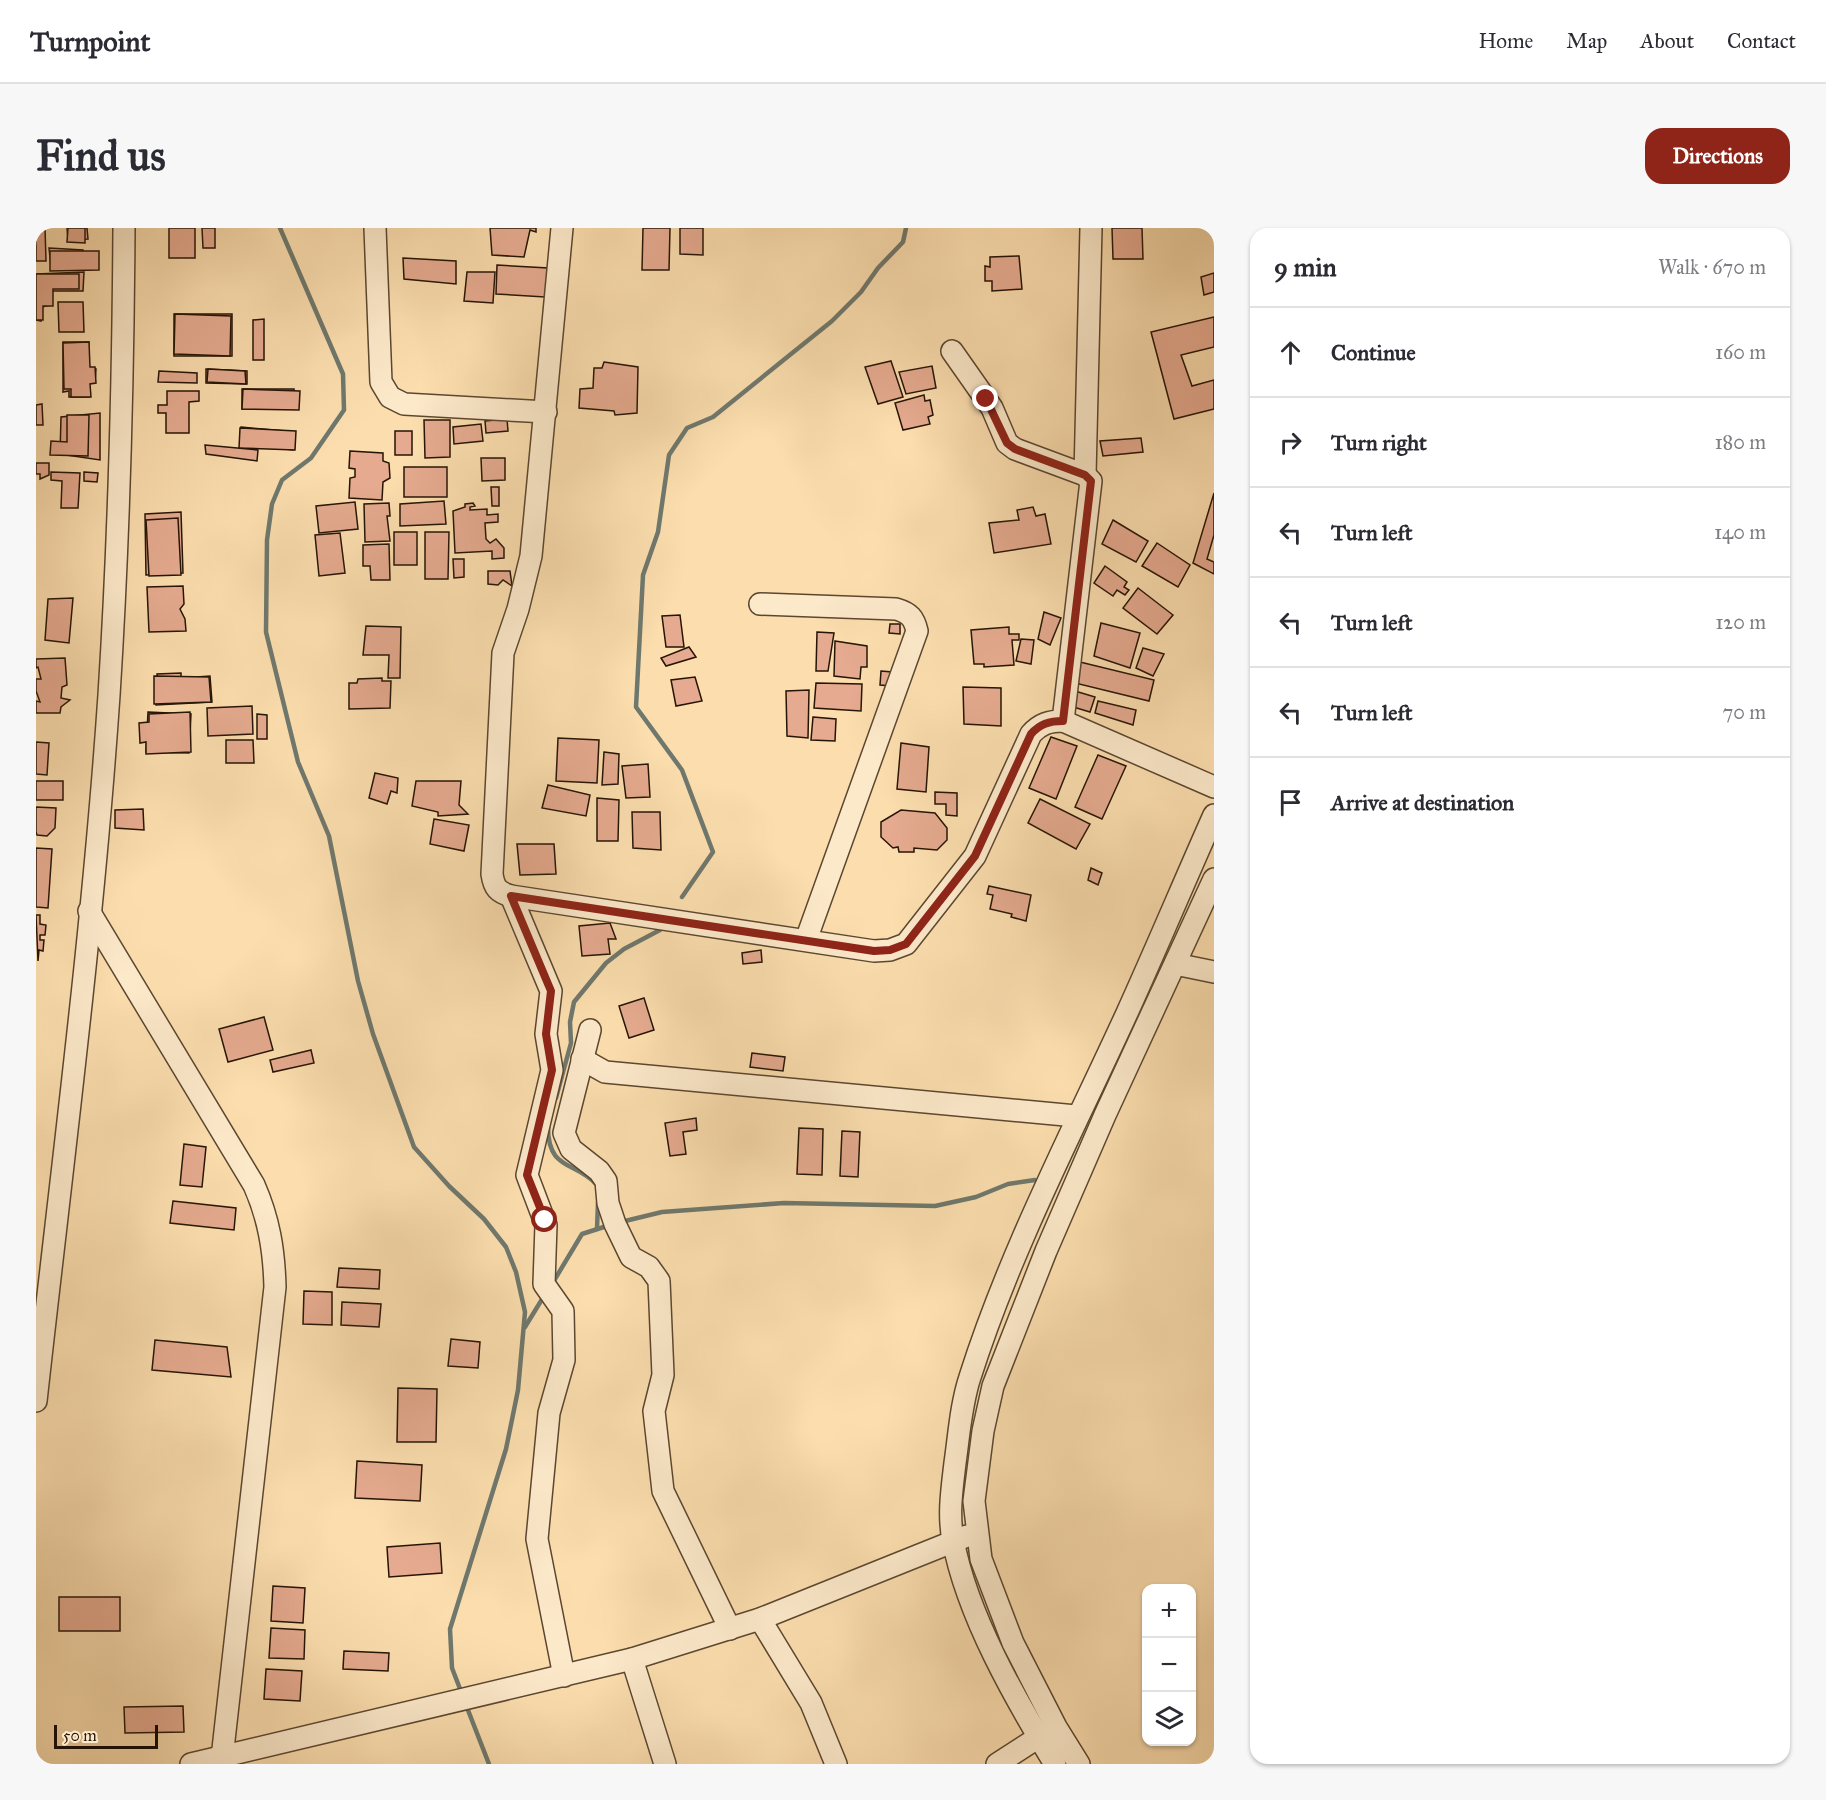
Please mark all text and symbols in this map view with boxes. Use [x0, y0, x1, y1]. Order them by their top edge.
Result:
text: Turnpoint [30, 24, 150, 59]
text: Home [1478, 28, 1533, 54]
text: Map [1566, 28, 1607, 54]
text: About [1640, 28, 1694, 54]
text: Contact [1727, 28, 1796, 54]
button: Directions [1645, 128, 1790, 184]
text: Find us [36, 130, 166, 182]
text: 9 min [1274, 251, 1337, 283]
text: Walk · 670 m [1658, 255, 1766, 279]
icon: ahead [1274, 336, 1307, 369]
text: Continue [1331, 339, 1416, 366]
text: 160 m [1715, 340, 1766, 364]
route end [972, 385, 998, 411]
icon: right [1274, 426, 1307, 459]
text: Turn right [1331, 429, 1427, 456]
text: 180 m [1715, 430, 1766, 454]
icon: left [1274, 516, 1307, 549]
text: Turn left [1331, 519, 1413, 546]
text: 140 m [1714, 520, 1766, 544]
icon: left [1274, 606, 1307, 639]
text: Turn left [1331, 609, 1413, 636]
text: 120 m [1715, 610, 1766, 634]
icon: left [1274, 696, 1307, 729]
text: Turn left [1331, 699, 1413, 726]
text: 70 m [1723, 700, 1766, 724]
icon: arrive [1274, 786, 1307, 819]
text: Arrive at destination [1331, 789, 1514, 816]
route start [531, 1206, 557, 1232]
map controls [1142, 1584, 1196, 1746]
button: + [1142, 1584, 1196, 1638]
button: − [1142, 1638, 1196, 1692]
button: layers [1142, 1692, 1196, 1746]
scale bar [54, 1722, 158, 1750]
text: 50 m [63, 1726, 97, 1745]

